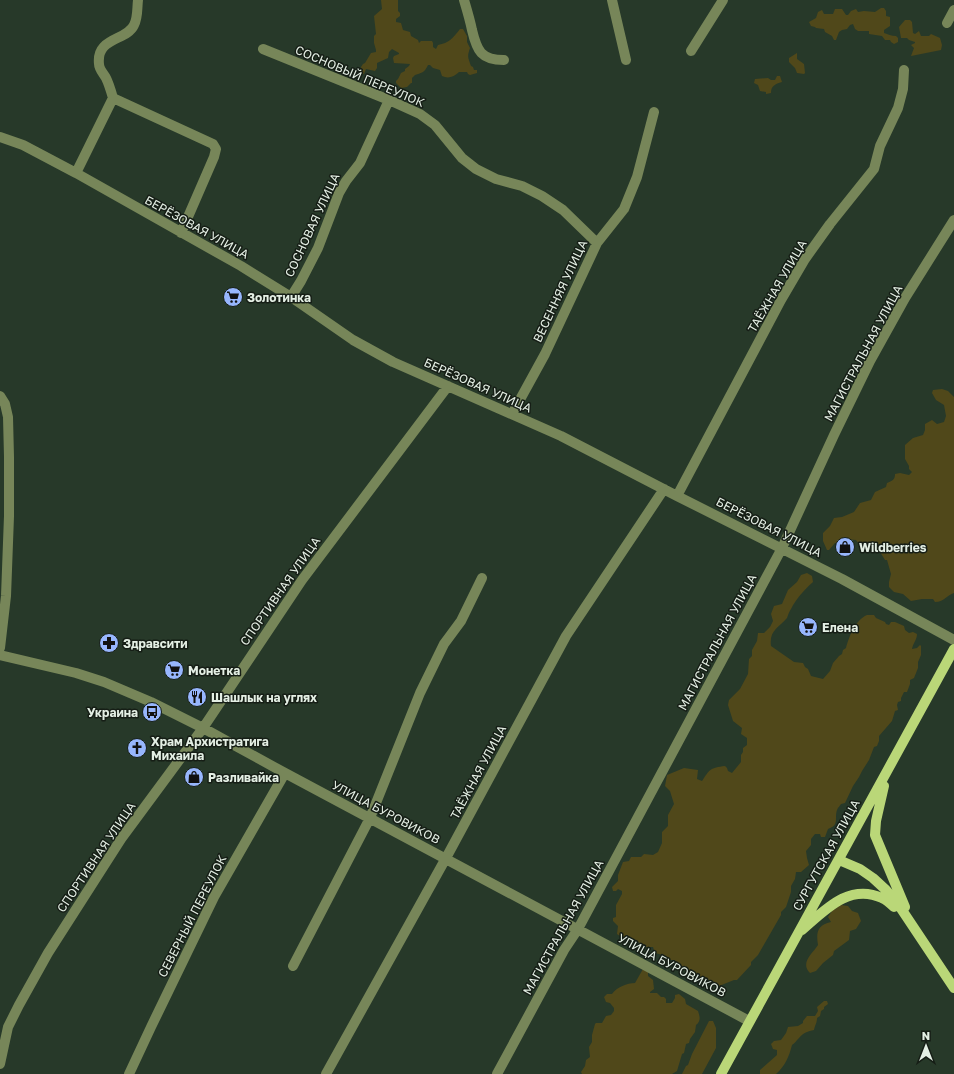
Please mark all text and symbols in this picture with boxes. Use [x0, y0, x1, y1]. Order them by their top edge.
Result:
street label: СОСНОВЫЙ ПЕРЕУЛОК [293, 42, 427, 110]
street label: СОСНОВАЯ УЛИЦА [281, 171, 343, 279]
street label: БЕРЁЗОВАЯ УЛИЦА [142, 192, 252, 262]
street label: ТАЁЖНАЯ УЛИЦА [744, 237, 810, 335]
street label: ВЕСЕННЯЯ УЛИЦА [530, 238, 590, 344]
street label: МАГИСТРАЛЬНАЯ УЛИЦА [821, 282, 905, 424]
supermarket icon: Золотинка [222, 286, 244, 308]
place label: Золотинка [247, 290, 311, 305]
street label: БЕРЁЗОВАЯ УЛИЦА [422, 354, 534, 416]
street label: БЕРЁЗОВАЯ УЛИЦА [714, 494, 824, 560]
street label: СПОРТИВНАЯ УЛИЦА [237, 534, 323, 648]
shop icon: Wildberries [834, 536, 856, 558]
place label: Wildberries [859, 540, 927, 555]
street label: МАГИСТРАЛЬНАЯ УЛИЦА [675, 571, 759, 713]
supermarket icon: Елена [797, 616, 819, 638]
place label: Елена [822, 620, 858, 635]
pharmacy icon: Здравсити [98, 632, 120, 654]
place label: Здравсити [123, 636, 188, 651]
supermarket icon: Монетка [163, 659, 185, 681]
place label: Монетка [188, 663, 240, 678]
restaurant icon: Шашлык на углях [186, 686, 208, 708]
place label: Шашлык на углях [211, 690, 317, 705]
bus stop icon: Украина [141, 701, 163, 723]
place label: Украина [87, 705, 138, 720]
street label: ТАЁЖНАЯ УЛИЦА [447, 722, 509, 822]
place label: Храм Архистратига Михаила [151, 734, 269, 763]
church icon: Храм Архистратига Михаила [126, 737, 148, 759]
shop icon: Разливайка [183, 766, 205, 788]
place label: Разливайка [208, 770, 279, 785]
street label: УЛИЦА БУРОВИКОВ [329, 777, 443, 847]
street label: СУРГУТСКАЯ УЛИЦА [789, 797, 863, 913]
street label: СПОРТИВНАЯ УЛИЦА [54, 799, 138, 915]
street label: СЕВЕРНЫЙ ПЕРЕУЛОК [155, 852, 230, 980]
street label: МАГИСТРАЛЬНАЯ УЛИЦА [520, 857, 606, 997]
street label: УЛИЦА БУРОВИКОВ [615, 930, 729, 1000]
north arrow [906, 1026, 946, 1066]
text: N [922, 1029, 930, 1042]

